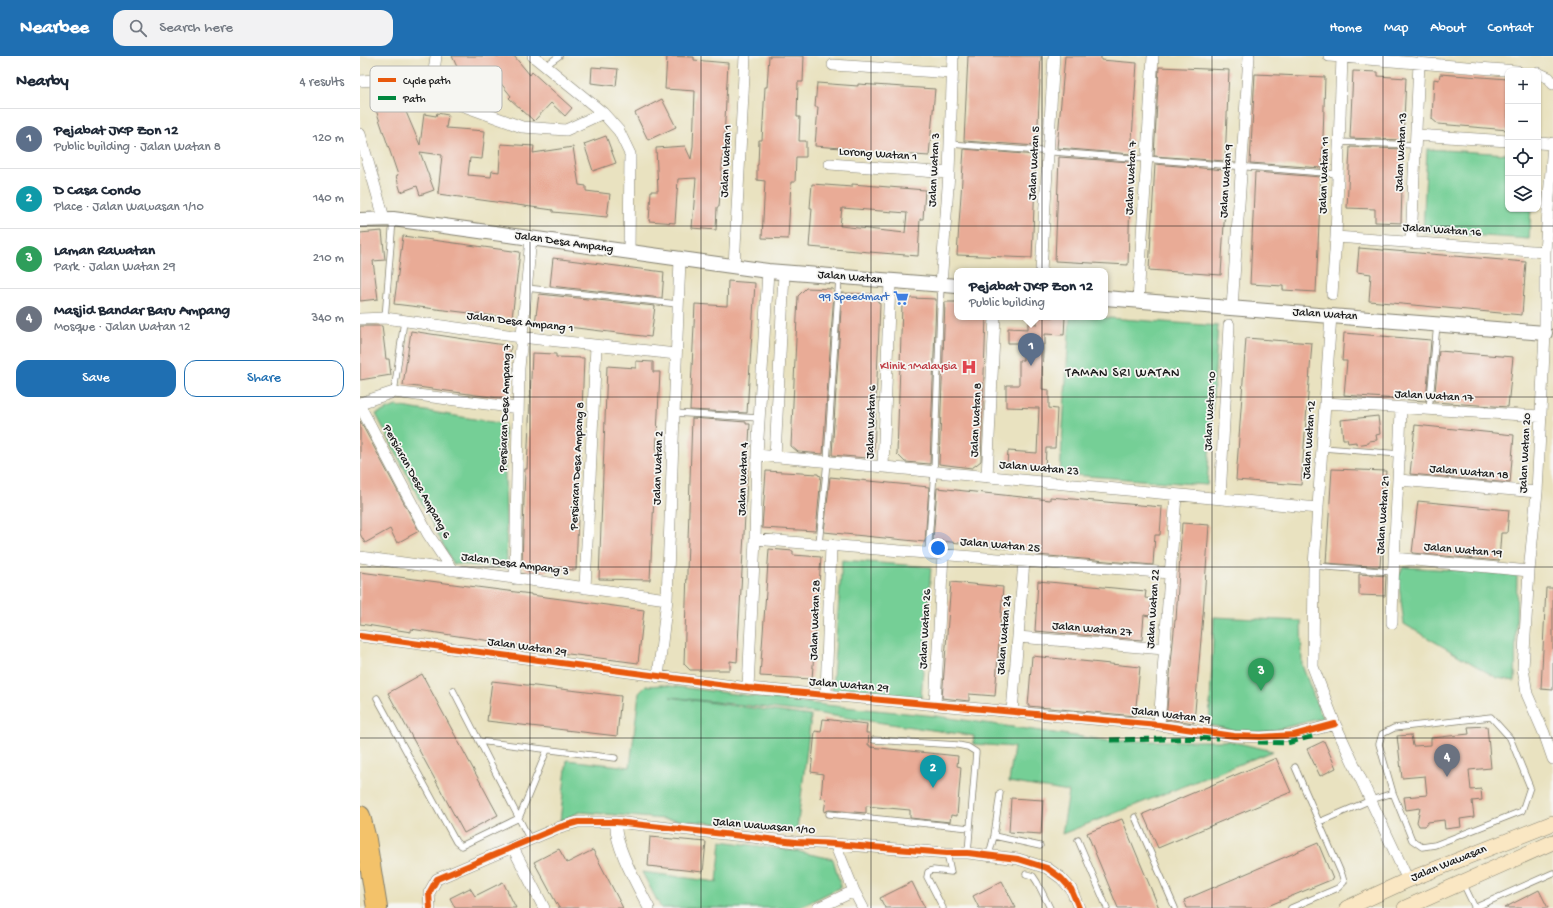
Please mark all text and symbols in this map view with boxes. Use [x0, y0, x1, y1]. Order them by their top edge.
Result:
search box [113, 10, 393, 46]
text: Nearbee [20, 17, 89, 40]
icon: search [127, 17, 149, 39]
text: Search here [159, 19, 233, 37]
text: Home [1330, 20, 1362, 37]
text: Map [1384, 20, 1408, 37]
text: About [1430, 20, 1466, 37]
text: Contact [1488, 20, 1533, 37]
legend [370, 66, 502, 112]
map controls [1505, 68, 1541, 212]
button: + [1505, 68, 1541, 104]
text: Nearby [16, 72, 69, 92]
text: 4 results [300, 75, 344, 90]
text: Cycle path [403, 76, 451, 88]
text: Path [402, 94, 426, 106]
button: − [1505, 104, 1541, 140]
street label: Jalan Watan 13 [1393, 112, 1411, 192]
text: Pejabat JKP Zon 12 [54, 122, 178, 140]
street label: Jalan Watan 1 [718, 124, 736, 198]
street label: Jalan Watan 5 [1026, 126, 1044, 200]
text: 1 [26, 131, 32, 146]
text: 120 m [313, 131, 344, 146]
street label: Jalan Watan 3 [926, 133, 944, 207]
street label: Jalan Watan 11 [1317, 136, 1333, 214]
text: Public building · Jalan Watan 8 [54, 140, 221, 155]
street label: Jalan Watan 7 [1123, 140, 1141, 215]
button: locate [1505, 140, 1541, 176]
street label: Jalan Watan 9 [1217, 144, 1237, 218]
street label: Lorong Watan 1 [838, 145, 918, 165]
button: layers [1505, 176, 1541, 212]
text: D Casa Condo [54, 182, 141, 200]
text: 2 [26, 191, 32, 206]
text: 140 m [313, 191, 344, 206]
text: Place · Jalan Wawasan 1/10 [54, 200, 204, 215]
street label: Jalan Watan 16 [1402, 221, 1483, 241]
street label: Jalan Desa Ampang [514, 229, 614, 257]
text: Laman Rawatan [54, 242, 155, 260]
text: 3 [26, 251, 32, 266]
text: 210 m [313, 251, 344, 266]
text: Park · Jalan Watan 29 [54, 260, 175, 275]
street label: Jalan Watan [817, 268, 883, 288]
popup [954, 268, 1108, 320]
text: Pejabat JKP Zon 12 [969, 278, 1093, 296]
supermarket icon: 99 Speedmart [892, 289, 910, 307]
place label: 99 Speedmart [818, 291, 890, 305]
text: Public building [969, 296, 1045, 311]
text: Masjid Bandar Baru Ampang [54, 302, 230, 320]
street label: Jalan Watan [1292, 306, 1358, 324]
street label: Jalan Desa Ampang 1 [466, 310, 574, 336]
text: 4 [26, 311, 32, 326]
text: 340 m [311, 311, 344, 326]
text: Mosque · Jalan Watan 12 [54, 320, 191, 335]
pin: 1 [1018, 333, 1044, 366]
street label: Persiaran Desa Ampang 7 [497, 343, 515, 473]
hospital icon: Klinik 1Malaysia [960, 358, 978, 376]
button: Save [16, 360, 176, 397]
button: Share [184, 360, 344, 397]
place label: Klinik 1Malaysia [880, 360, 957, 374]
district label: TAMAN SRI WATAN [1065, 366, 1180, 381]
street label: Jalan Watan 10 [1202, 371, 1220, 451]
street label: Jalan Watan 8 [968, 382, 986, 458]
street label: Jalan Watan 6 [864, 384, 880, 459]
street label: Jalan Watan 17 [1394, 388, 1475, 406]
street label: Jalan Watan 12 [1300, 400, 1320, 480]
street label: Persiaran Desa Ampang 8 [568, 401, 588, 531]
street label: Jalan Watan 20 [1517, 412, 1535, 494]
street label: Persiaran Desa Ampang 6 [378, 422, 454, 542]
street label: Jalan Watan 2 [651, 431, 667, 505]
street label: Jalan Watan 4 [736, 442, 752, 516]
street label: Jalan Watan 23 [999, 459, 1079, 479]
street label: Jalan Watan 18 [1429, 463, 1510, 483]
street label: Jalan Watan 21 [1374, 475, 1394, 555]
street label: Jalan Watan 25 [960, 536, 1040, 556]
your location [928, 538, 948, 558]
street label: Jalan Watan 19 [1423, 541, 1503, 561]
street label: Jalan Desa Ampang 3 [460, 551, 570, 579]
street label: Jalan Watan 22 [1144, 569, 1164, 649]
street label: Jalan Watan 28 [808, 579, 824, 660]
street label: Jalan Watan 26 [917, 588, 935, 669]
street label: Jalan Watan 24 [995, 595, 1015, 675]
street label: Jalan Watan 27 [1052, 620, 1133, 641]
street label: Jalan Watan 29 [487, 636, 567, 660]
pin: 3 [1248, 658, 1274, 691]
street label: Jalan Watan 29 [809, 676, 889, 696]
street label: Jalan Watan 29 [1131, 704, 1211, 728]
pin: 4 [1434, 744, 1460, 777]
pin: 2 [920, 755, 946, 788]
street label: Jalan Wawasan 1/10 [712, 816, 816, 838]
street label: Jalan Wawasan [1409, 842, 1489, 886]

